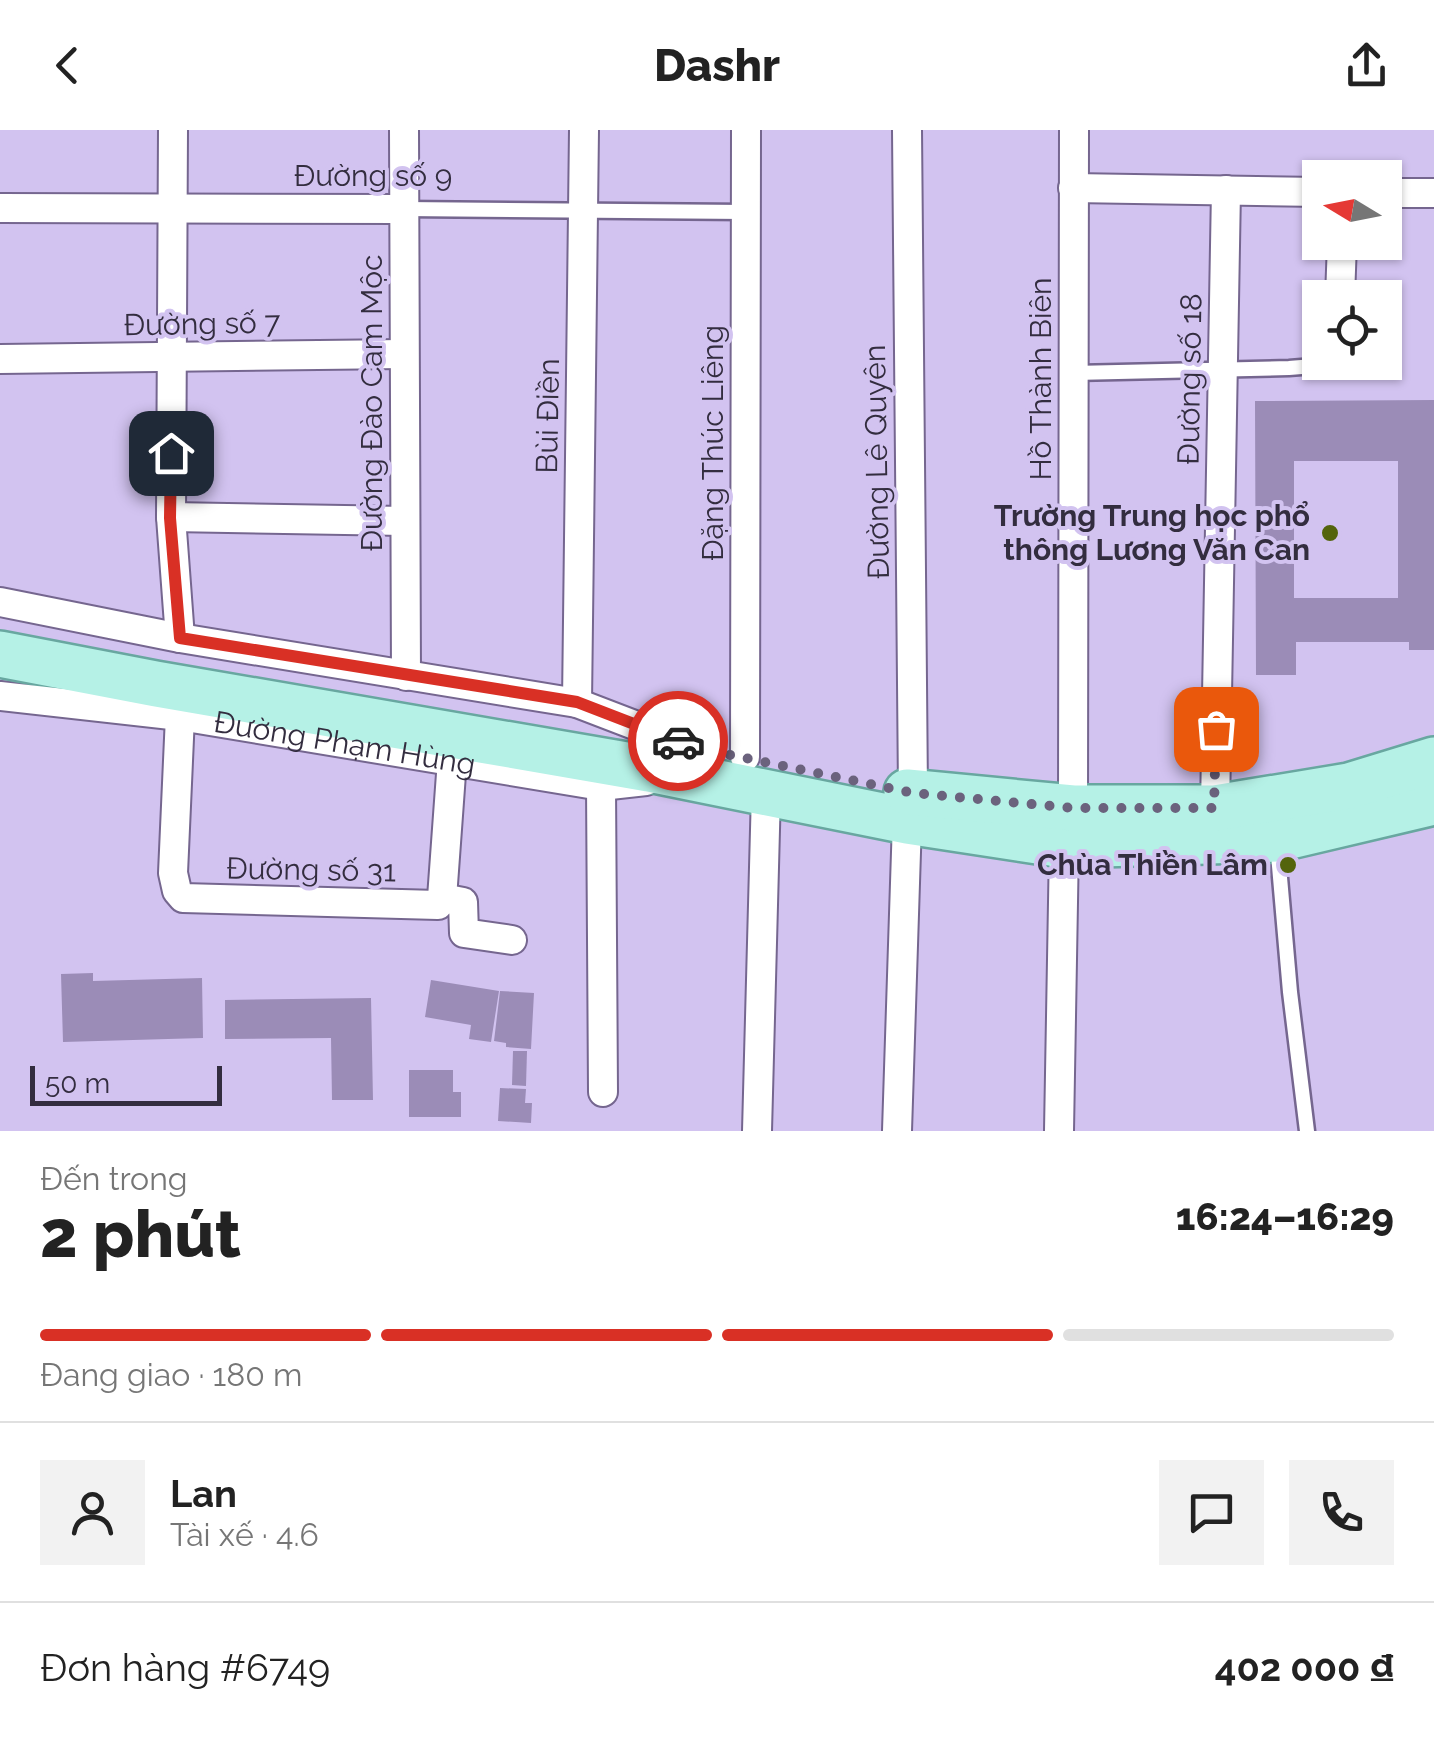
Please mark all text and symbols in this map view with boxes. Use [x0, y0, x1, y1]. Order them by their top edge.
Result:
icon: back [40, 38, 95, 93]
icon: share [1339, 38, 1394, 93]
text: Dashr [654, 39, 780, 92]
street label: Đường số 9 [294, 158, 452, 193]
north arrow [1302, 160, 1402, 260]
map controls [1302, 160, 1402, 380]
street label: Đường Đào Cam Mộc [354, 254, 389, 552]
street label: Hồ Thành Biên [1023, 277, 1058, 481]
button: locate [1302, 280, 1402, 380]
street label: Đường số 18 [1171, 293, 1208, 465]
street label: Đường số 7 [123, 305, 281, 342]
street label: Đặng Thúc Liêng [695, 325, 730, 561]
street label: Đường Lê Quyên [857, 344, 896, 580]
street label: Bùi Điền [529, 358, 566, 474]
pin [129, 411, 214, 496]
icon: home [144, 426, 199, 481]
place label: Trường Trung học phổ thông Lương Văn Can [994, 498, 1310, 567]
marker: Trường Trung học phổ thông Lương Văn Can [1319, 522, 1341, 544]
pin [1174, 687, 1259, 772]
courier [628, 691, 728, 791]
icon: bag [1189, 702, 1244, 757]
street label: Đường Phạm Hùng [211, 704, 478, 782]
icon: car [651, 714, 706, 769]
place label: Chùa Thiền Lâm [1037, 847, 1268, 882]
street label: Đường số 31 [226, 851, 396, 888]
marker: Chùa Thiền Lâm [1277, 854, 1299, 876]
scale bar [30, 1061, 222, 1106]
text: 50 m [45, 1067, 110, 1100]
text: Đến trong [40, 1160, 188, 1197]
text: 16:24–16:29 [1176, 1194, 1394, 1239]
text: 2 phút [40, 1196, 241, 1272]
text: Đang giao · 180 m [40, 1356, 302, 1393]
button: person [40, 1460, 145, 1565]
button: chat [1159, 1460, 1264, 1565]
button: phone [1289, 1460, 1394, 1565]
text: Lan [170, 1471, 237, 1516]
text: Tài xế · 4.6 [170, 1516, 319, 1553]
text: Đơn hàng #6749 [40, 1645, 330, 1690]
text: 402 000 ₫ [1215, 1645, 1394, 1690]

